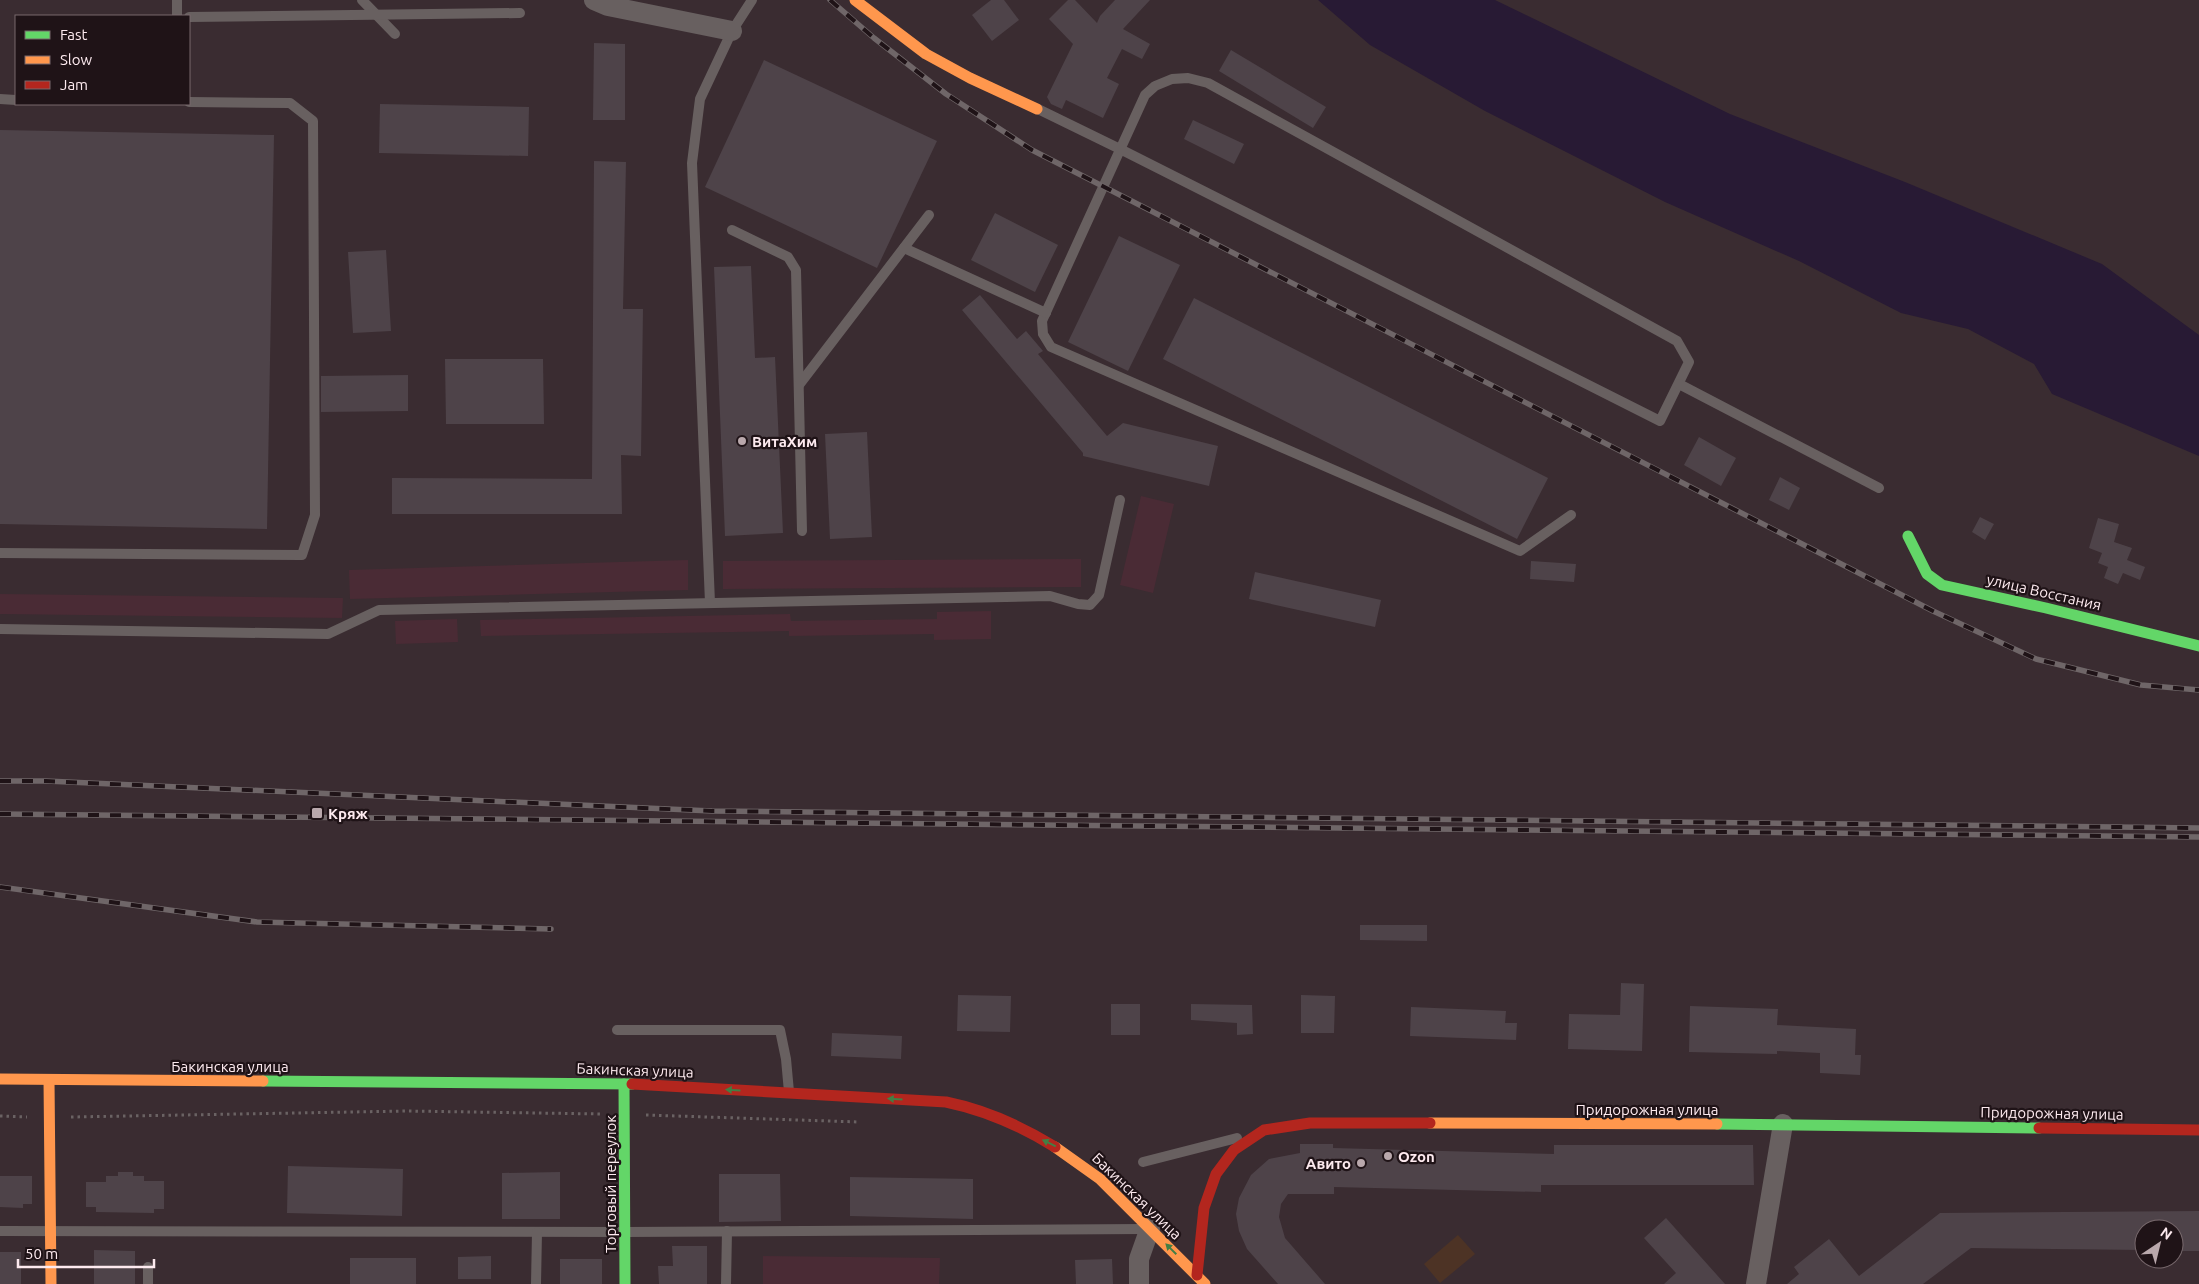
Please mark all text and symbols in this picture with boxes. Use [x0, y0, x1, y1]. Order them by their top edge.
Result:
legend [15, 15, 190, 105]
text: Fast [60, 26, 88, 43]
text: Slow [60, 51, 93, 68]
text: Jam [60, 76, 88, 93]
place label: ВитаХим [752, 433, 817, 450]
marker: ВитаХим [736, 435, 748, 447]
street label: улица Восстания [1985, 571, 2103, 613]
place label: Кряж [328, 805, 369, 822]
marker: Кряж [310, 806, 324, 820]
street label: Бакинская улица [171, 1058, 289, 1075]
street label: Бакинская улица [576, 1059, 694, 1081]
one-way arrow [725, 1085, 741, 1093]
one-way arrow [887, 1094, 903, 1102]
street label: Придорожная улица [1575, 1101, 1719, 1118]
street label: Придорожная улица [1980, 1103, 2124, 1123]
street label: Торговый переулок [602, 1115, 619, 1253]
one-way arrow [1042, 1139, 1056, 1147]
place label: Ozon [1398, 1148, 1435, 1165]
street label: Бакинская улица [1089, 1149, 1185, 1243]
marker: Ozon [1382, 1150, 1394, 1162]
place label: Авито [1306, 1155, 1351, 1172]
marker: Авито [1355, 1157, 1367, 1169]
north arrow [2134, 1219, 2184, 1269]
text: N [2158, 1224, 2175, 1243]
scale bar [18, 1236, 154, 1268]
one-way arrow [1165, 1243, 1177, 1255]
text: 50 m [25, 1245, 58, 1262]

